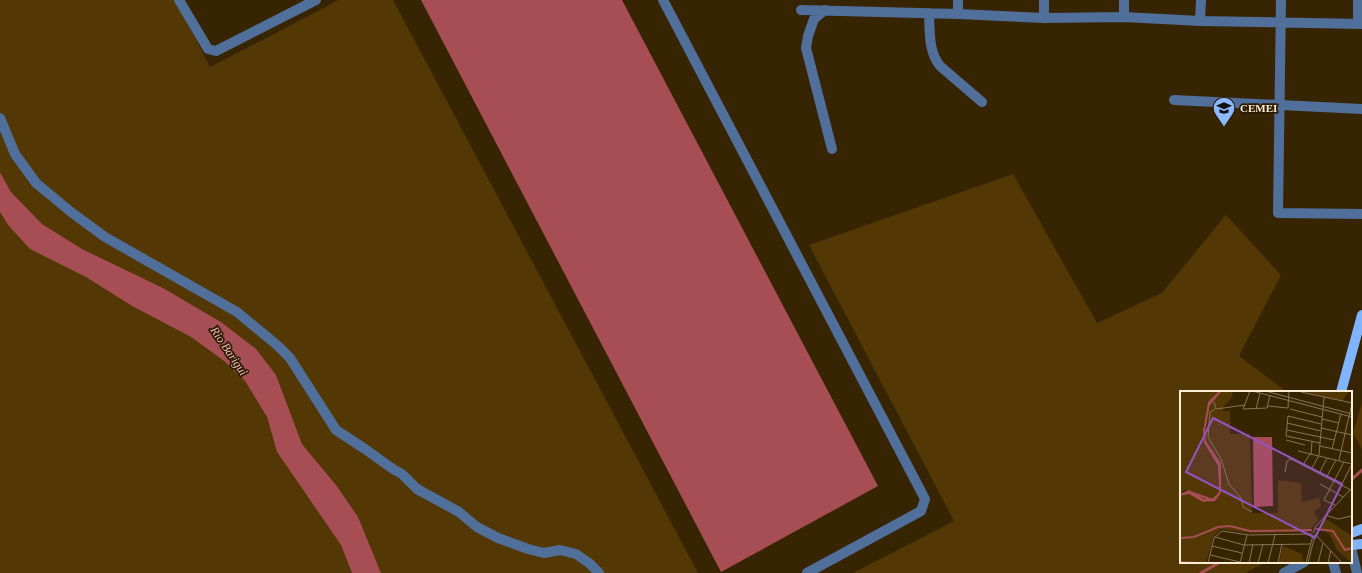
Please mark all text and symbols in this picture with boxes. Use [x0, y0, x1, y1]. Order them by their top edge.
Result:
school or university icon: CEMEI [1211, 95, 1237, 128]
place label: CEMEI [1240, 102, 1277, 114]
water label: Rio Barigui [207, 323, 251, 378]
inset map [1180, 391, 1352, 563]

